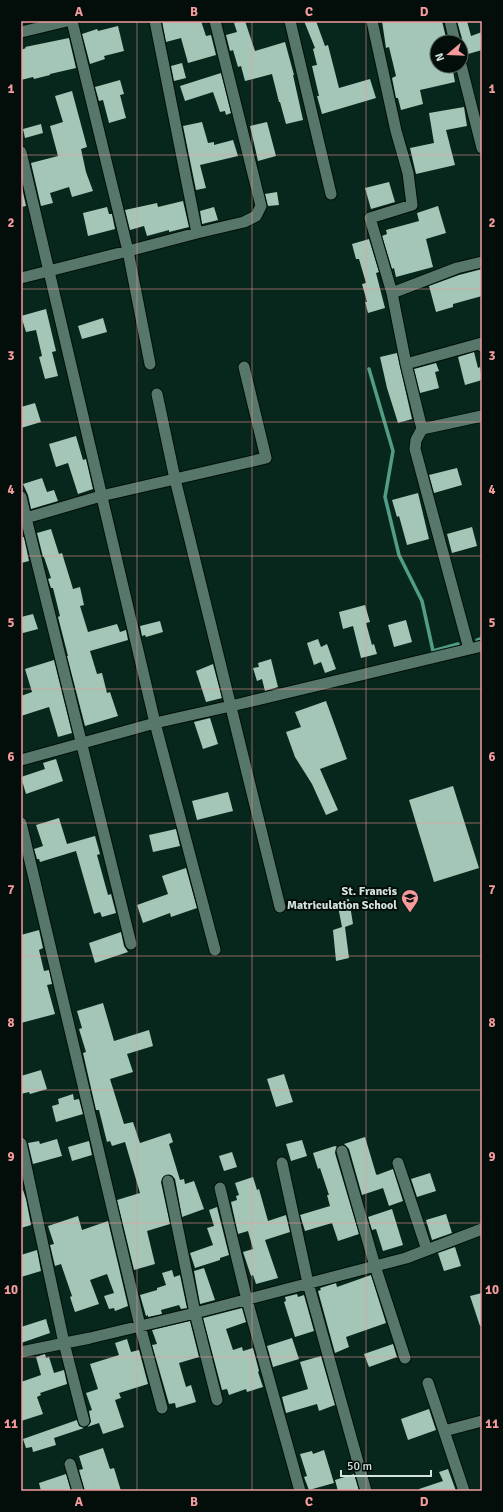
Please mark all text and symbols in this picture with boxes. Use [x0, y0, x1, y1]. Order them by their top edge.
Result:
text: A [75, 4, 84, 20]
text: B [190, 4, 198, 20]
text: C [305, 4, 313, 20]
text: D [420, 4, 429, 20]
north arrow [429, 34, 469, 74]
text: N [433, 51, 447, 63]
text: 1 [7, 81, 15, 97]
text: 1 [488, 81, 496, 97]
text: 2 [7, 215, 15, 231]
text: 2 [488, 215, 496, 231]
text: 3 [7, 348, 15, 364]
text: 3 [488, 348, 496, 364]
text: 4 [7, 482, 15, 498]
text: 4 [488, 482, 496, 498]
text: 5 [7, 615, 15, 631]
text: 5 [488, 615, 496, 631]
text: 6 [7, 749, 15, 765]
text: 6 [488, 749, 496, 765]
text: 7 [7, 882, 15, 898]
text: 7 [488, 882, 496, 898]
place label: St. Francis Matriculation School [287, 884, 398, 913]
school or university icon: St. Francis Matriculation School [400, 888, 420, 913]
text: 8 [7, 1015, 15, 1031]
text: 8 [488, 1015, 496, 1031]
text: 9 [7, 1149, 15, 1165]
text: 9 [488, 1149, 496, 1165]
text: 10 [4, 1282, 18, 1298]
text: 10 [485, 1282, 499, 1298]
text: 11 [4, 1416, 18, 1432]
text: 11 [485, 1416, 499, 1432]
scale bar [341, 1452, 431, 1478]
text: 50 m [347, 1459, 372, 1474]
text: A [75, 1494, 84, 1510]
text: B [190, 1494, 198, 1510]
text: C [305, 1494, 313, 1510]
text: D [420, 1494, 429, 1510]

